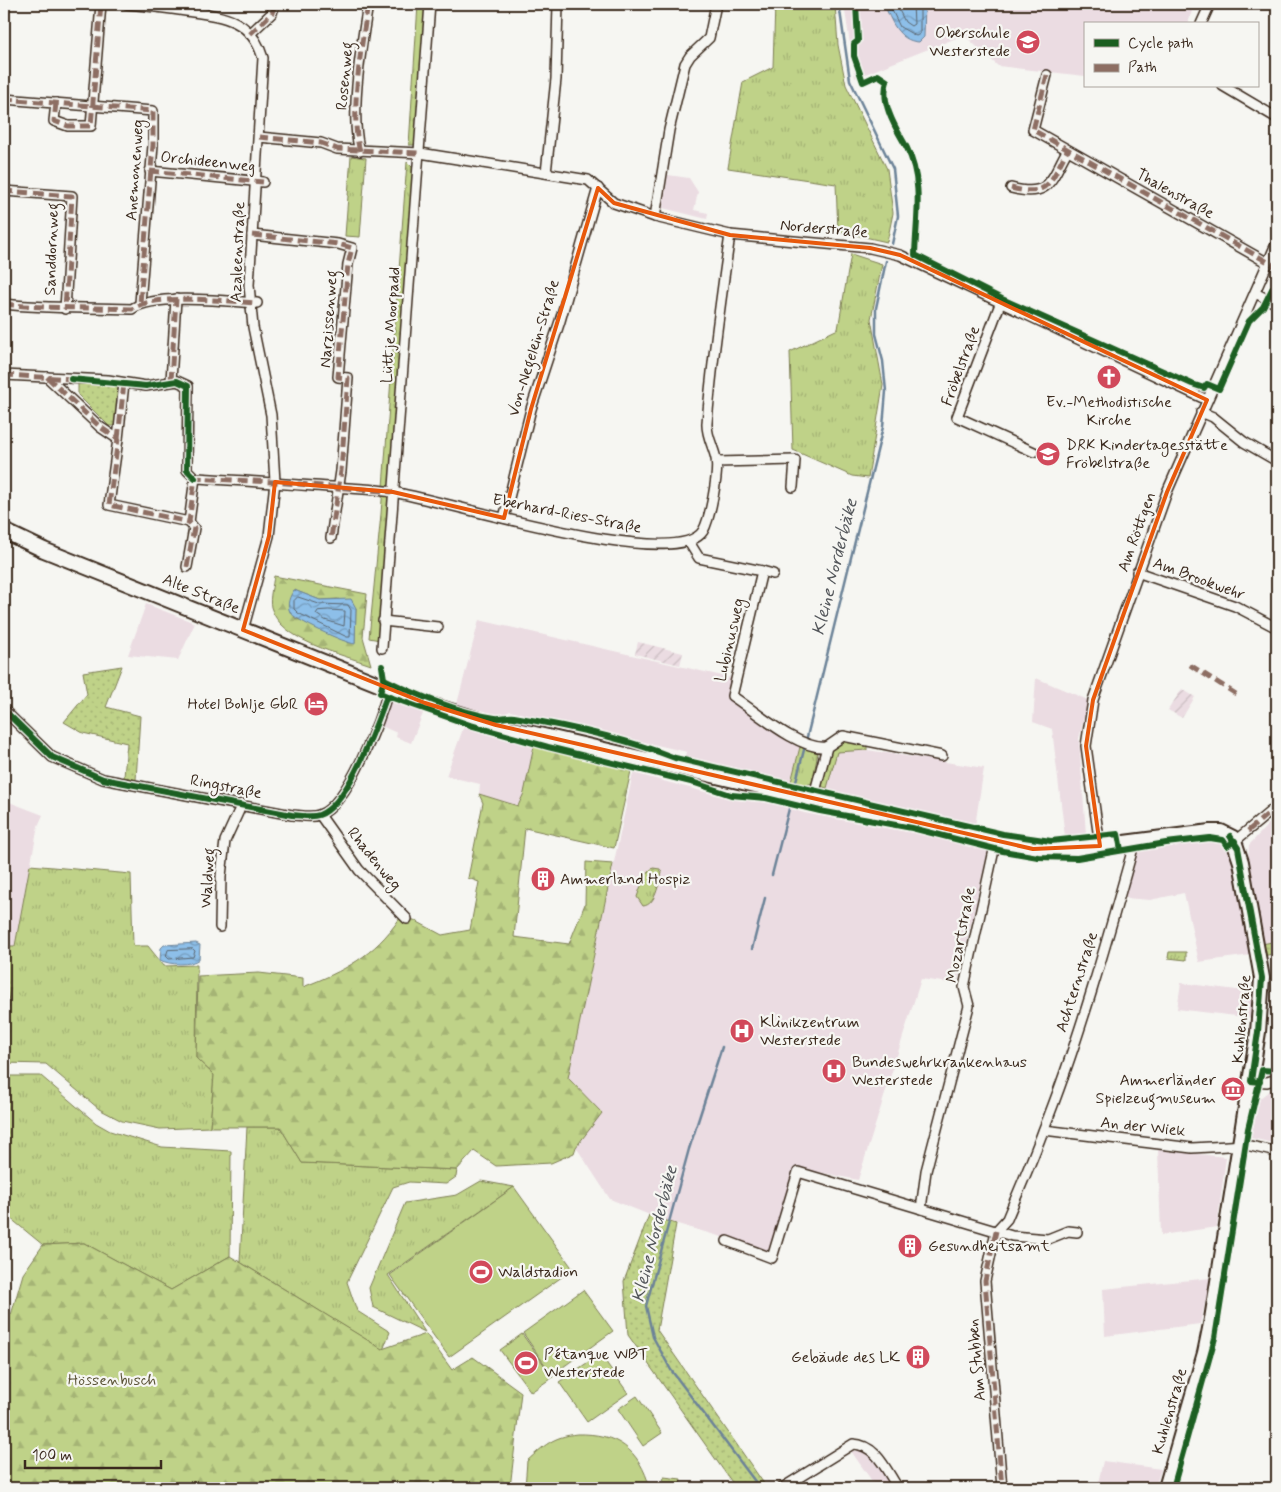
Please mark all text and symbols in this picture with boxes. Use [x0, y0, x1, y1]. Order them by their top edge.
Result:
legend [1084, 22, 1258, 88]
place label: Oberschule Westerstede [929, 23, 1010, 62]
school or university icon: Oberschule Westerstede [1015, 29, 1041, 55]
text: Cycle path [1128, 34, 1193, 54]
street label: Rosenweg [332, 41, 359, 111]
text: Path [1128, 58, 1157, 78]
street label: Anemonenweg [121, 119, 150, 221]
street label: Orchideenweg [159, 147, 257, 177]
street label: Thalenstraße [1132, 164, 1218, 224]
street label: Azaleenstraße [226, 201, 250, 303]
street label: Sanddornweg [40, 202, 65, 296]
street label: Norderstraße [779, 215, 869, 243]
street label: Lüttje Moorpadd [376, 266, 406, 384]
street label: Narzissenweg [315, 269, 344, 369]
street label: Von-Negelein-Straße [503, 277, 566, 419]
street label: Fröbelstraße [937, 323, 985, 409]
church icon: Ev.-Methodistische Kirche [1096, 364, 1122, 390]
place label: Ev.-Methodistische Kirche [1046, 392, 1172, 431]
place label: DRK Kindertagesstätte Fröbelstraße [1066, 435, 1228, 474]
school or university icon: DRK Kindertagesstätte Fröbelstraße [1035, 441, 1061, 467]
street label: Eberhard-Ries-Straße [491, 489, 643, 539]
street label: Am Röttgen [1113, 489, 1161, 575]
water label: Kleine Norderbäke [806, 495, 864, 638]
street label: Am Brookwehr [1150, 553, 1248, 605]
street label: Alte Straße [159, 569, 243, 619]
street label: Lubinusweg [710, 596, 751, 684]
hotel icon: Hotel Bohlje GbR [303, 691, 329, 717]
place label: Hotel Bohlje GbR [187, 694, 298, 715]
street label: Ringstraße [188, 770, 264, 805]
street label: Rhadenweg [341, 823, 406, 896]
street label: Waldweg [195, 847, 222, 909]
building icon: Ammerland Hospiz [530, 866, 556, 892]
place label: Ammerland Hospiz [560, 869, 690, 890]
street label: Mozartstraße [941, 885, 981, 985]
street label: Achternstraße [1051, 929, 1103, 1035]
street label: Kuhlenstraße [1228, 974, 1256, 1064]
place label: Klinikzentrum Westerstede [760, 1012, 859, 1051]
hospital icon: Klinikzentrum Westerstede [729, 1018, 755, 1044]
place label: Bundeswehrkrankenhaus Westerstede [852, 1052, 1027, 1091]
hospital icon: Bundeswehrkrankenhaus Westerstede [821, 1058, 847, 1084]
place label: Ammerländer Spielzeugmuseum [1096, 1070, 1217, 1110]
museum icon: Ammerländer Spielzeugmuseum [1220, 1076, 1246, 1102]
street label: An der Wiek [1099, 1112, 1187, 1142]
water label: Kleine Norderbäke [626, 1162, 684, 1305]
building icon: Gesundheitsamt [897, 1233, 923, 1259]
place label: Gesundheitsamt [928, 1236, 1051, 1257]
sports icon: Waldstadion [468, 1259, 494, 1285]
place label: Waldstadion [498, 1262, 578, 1283]
street label: Am Stubben [963, 1318, 991, 1402]
place label: Pétanque WBT Westerstede [544, 1344, 648, 1383]
building icon: Gebäude des LK [905, 1344, 931, 1370]
place label: Gebäude des LK [791, 1347, 900, 1368]
sports icon: Pétanque WBT Westerstede [513, 1350, 539, 1376]
street label: Kuhlenstraße [1148, 1365, 1192, 1457]
park label: Hössenbusch [68, 1370, 156, 1391]
scale bar [25, 1437, 161, 1469]
text: 100 m [32, 1446, 72, 1466]

